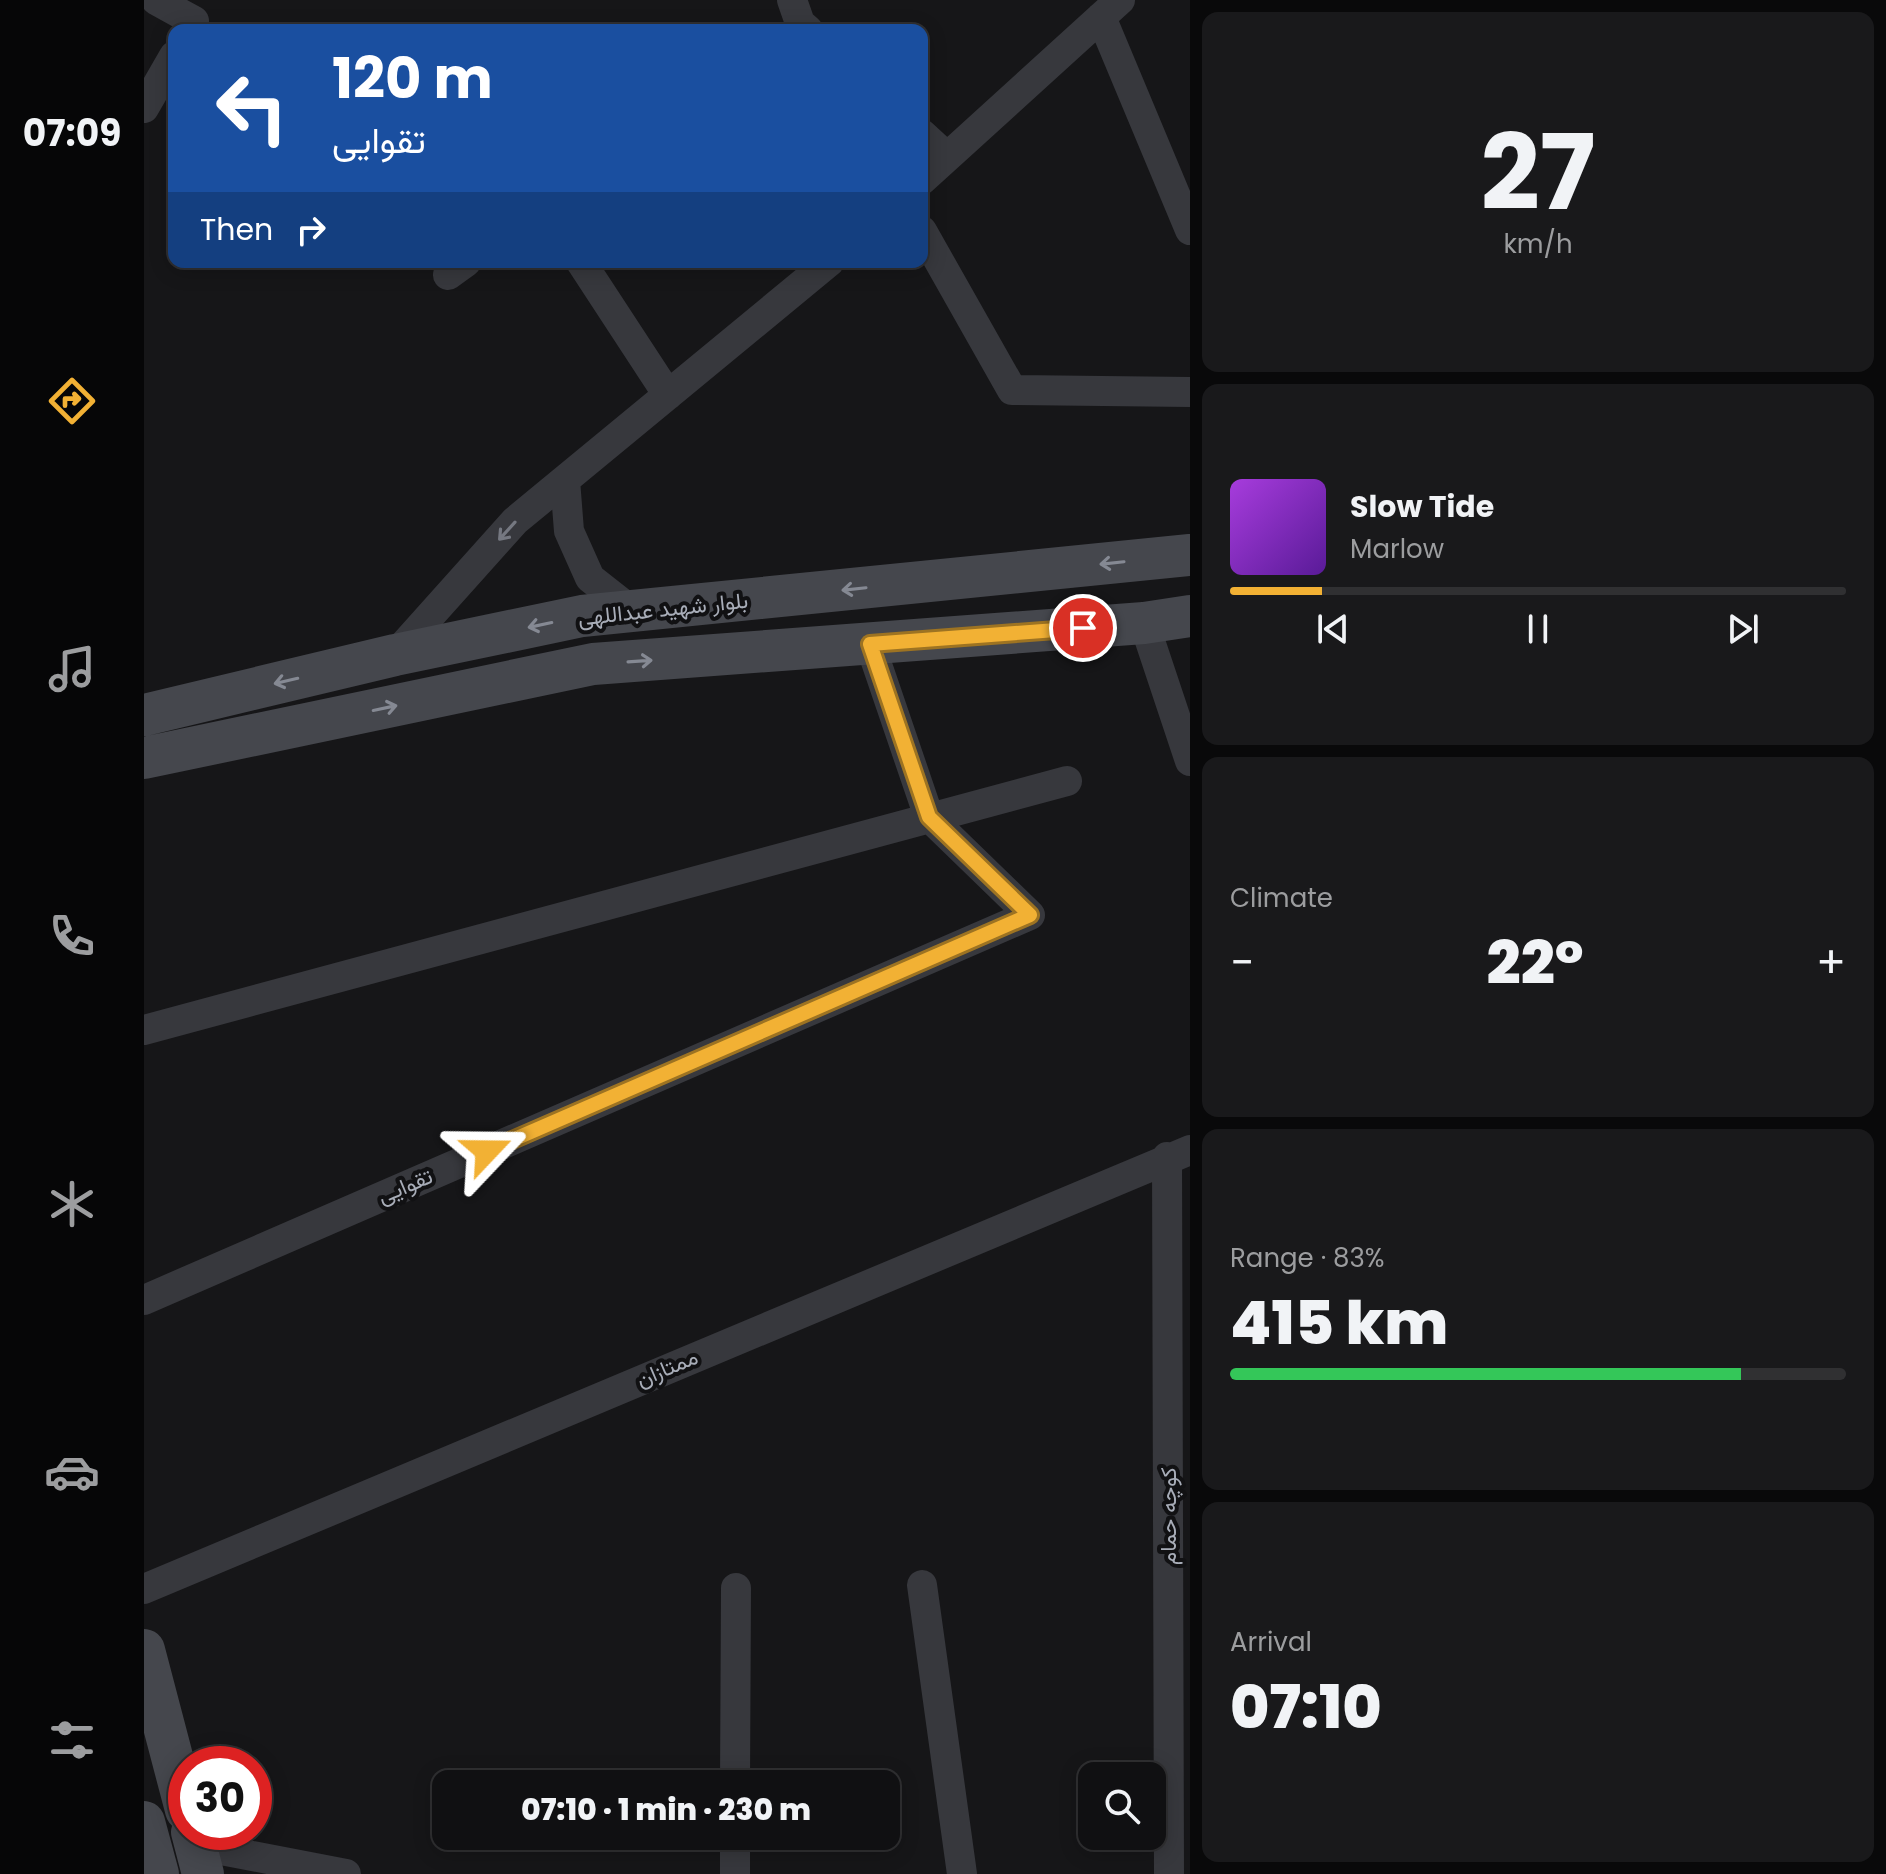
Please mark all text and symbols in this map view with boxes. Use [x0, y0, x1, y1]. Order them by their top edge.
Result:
text: 120 m [332, 39, 493, 118]
icon: left [200, 56, 304, 160]
text: 27 [1480, 100, 1596, 245]
text: 07:09 [23, 108, 121, 159]
text: تقوایی [332, 115, 426, 166]
text: Then [200, 208, 273, 251]
icon: right [289, 208, 333, 252]
text: km/h [1503, 226, 1573, 262]
icon: directions [44, 373, 100, 429]
text: Slow Tide [1350, 485, 1494, 528]
one-way arrow [498, 521, 516, 541]
text: Marlow [1350, 531, 1444, 567]
one-way arrow [1099, 555, 1126, 570]
one-way arrow [841, 581, 868, 596]
street label: بلوار شهید عبداللهی [576, 585, 750, 633]
pin [1049, 594, 1117, 662]
icon: arrive [1061, 606, 1105, 650]
icon: previous [1311, 607, 1355, 651]
icon: pause [1516, 607, 1560, 651]
icon: next [1721, 607, 1765, 651]
one-way arrow [528, 618, 553, 633]
icon: music [44, 641, 100, 697]
one-way arrow [626, 653, 653, 668]
one-way arrow [274, 675, 300, 690]
one-way arrow [372, 700, 397, 715]
text: Climate [1230, 880, 1333, 916]
icon: phone [44, 908, 100, 964]
text: 22° [1487, 921, 1584, 1005]
text: − [1230, 932, 1254, 993]
text: + [1816, 932, 1846, 993]
position arrow [445, 1109, 529, 1193]
street label: تقوایی [373, 1161, 437, 1211]
icon: climate [44, 1176, 100, 1232]
text: Range · 83% [1230, 1240, 1385, 1276]
text: 415 km [1230, 1281, 1448, 1365]
street label: ممتازان [631, 1341, 703, 1395]
icon: car [44, 1444, 100, 1500]
street label: کوچه حمام [1153, 1467, 1184, 1565]
text: Arrival [1230, 1624, 1312, 1660]
text: 07:10 [1230, 1665, 1382, 1749]
icon: filters [44, 1712, 100, 1768]
speed limit sign: 30 [168, 1746, 272, 1850]
map controls [1078, 1762, 1166, 1850]
button: search [1078, 1762, 1166, 1850]
text: 07:10 · 1 min · 230 m [521, 1788, 811, 1831]

